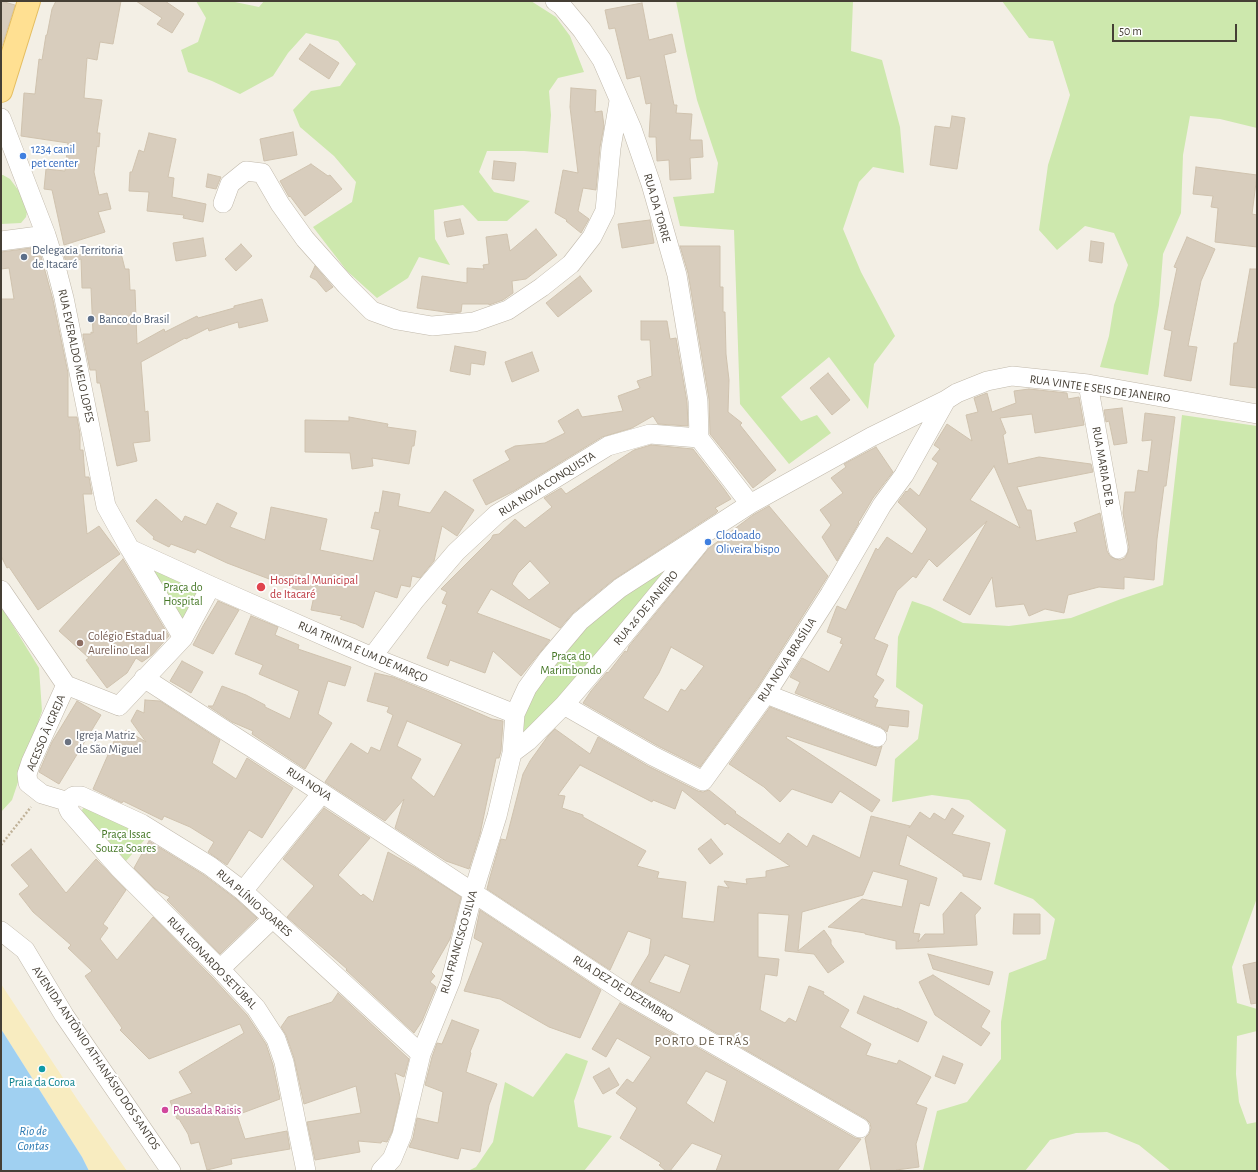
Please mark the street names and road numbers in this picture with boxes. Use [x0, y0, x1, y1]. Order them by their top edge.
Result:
street label: RUA DA TORRE [640, 172, 674, 244]
street label: RUA EVERALDO MELO LOPES [55, 288, 97, 424]
street label: RUA VINTE E SEIS DE JANEIRO [1029, 372, 1171, 406]
street label: RUA MARIA DE B. [1089, 425, 1117, 509]
street label: RUA NOVA CONQUISTA [496, 448, 598, 520]
street label: RUA 26 DE JANEIRO [611, 568, 681, 648]
street label: RUA NOVA BRASÍLIA [754, 615, 820, 705]
street label: RUA TRINTA E UM DE MARÇO [296, 618, 430, 686]
street label: ACESSO À IGREJA [23, 692, 69, 774]
street label: RUA NOVA [283, 764, 335, 804]
street label: RUA PLÍNIO SOARES [213, 866, 295, 940]
street label: RUA FRANCISCO SILVA [437, 889, 481, 995]
street label: RUA LEONARDO SETÚBAL [164, 914, 260, 1012]
street label: RUA DEZ DE DEZEMBRO [570, 952, 676, 1026]
street label: AVENIDA ANTÔNIO ATHANÁSIO DOS SANTOS [29, 963, 163, 1153]

